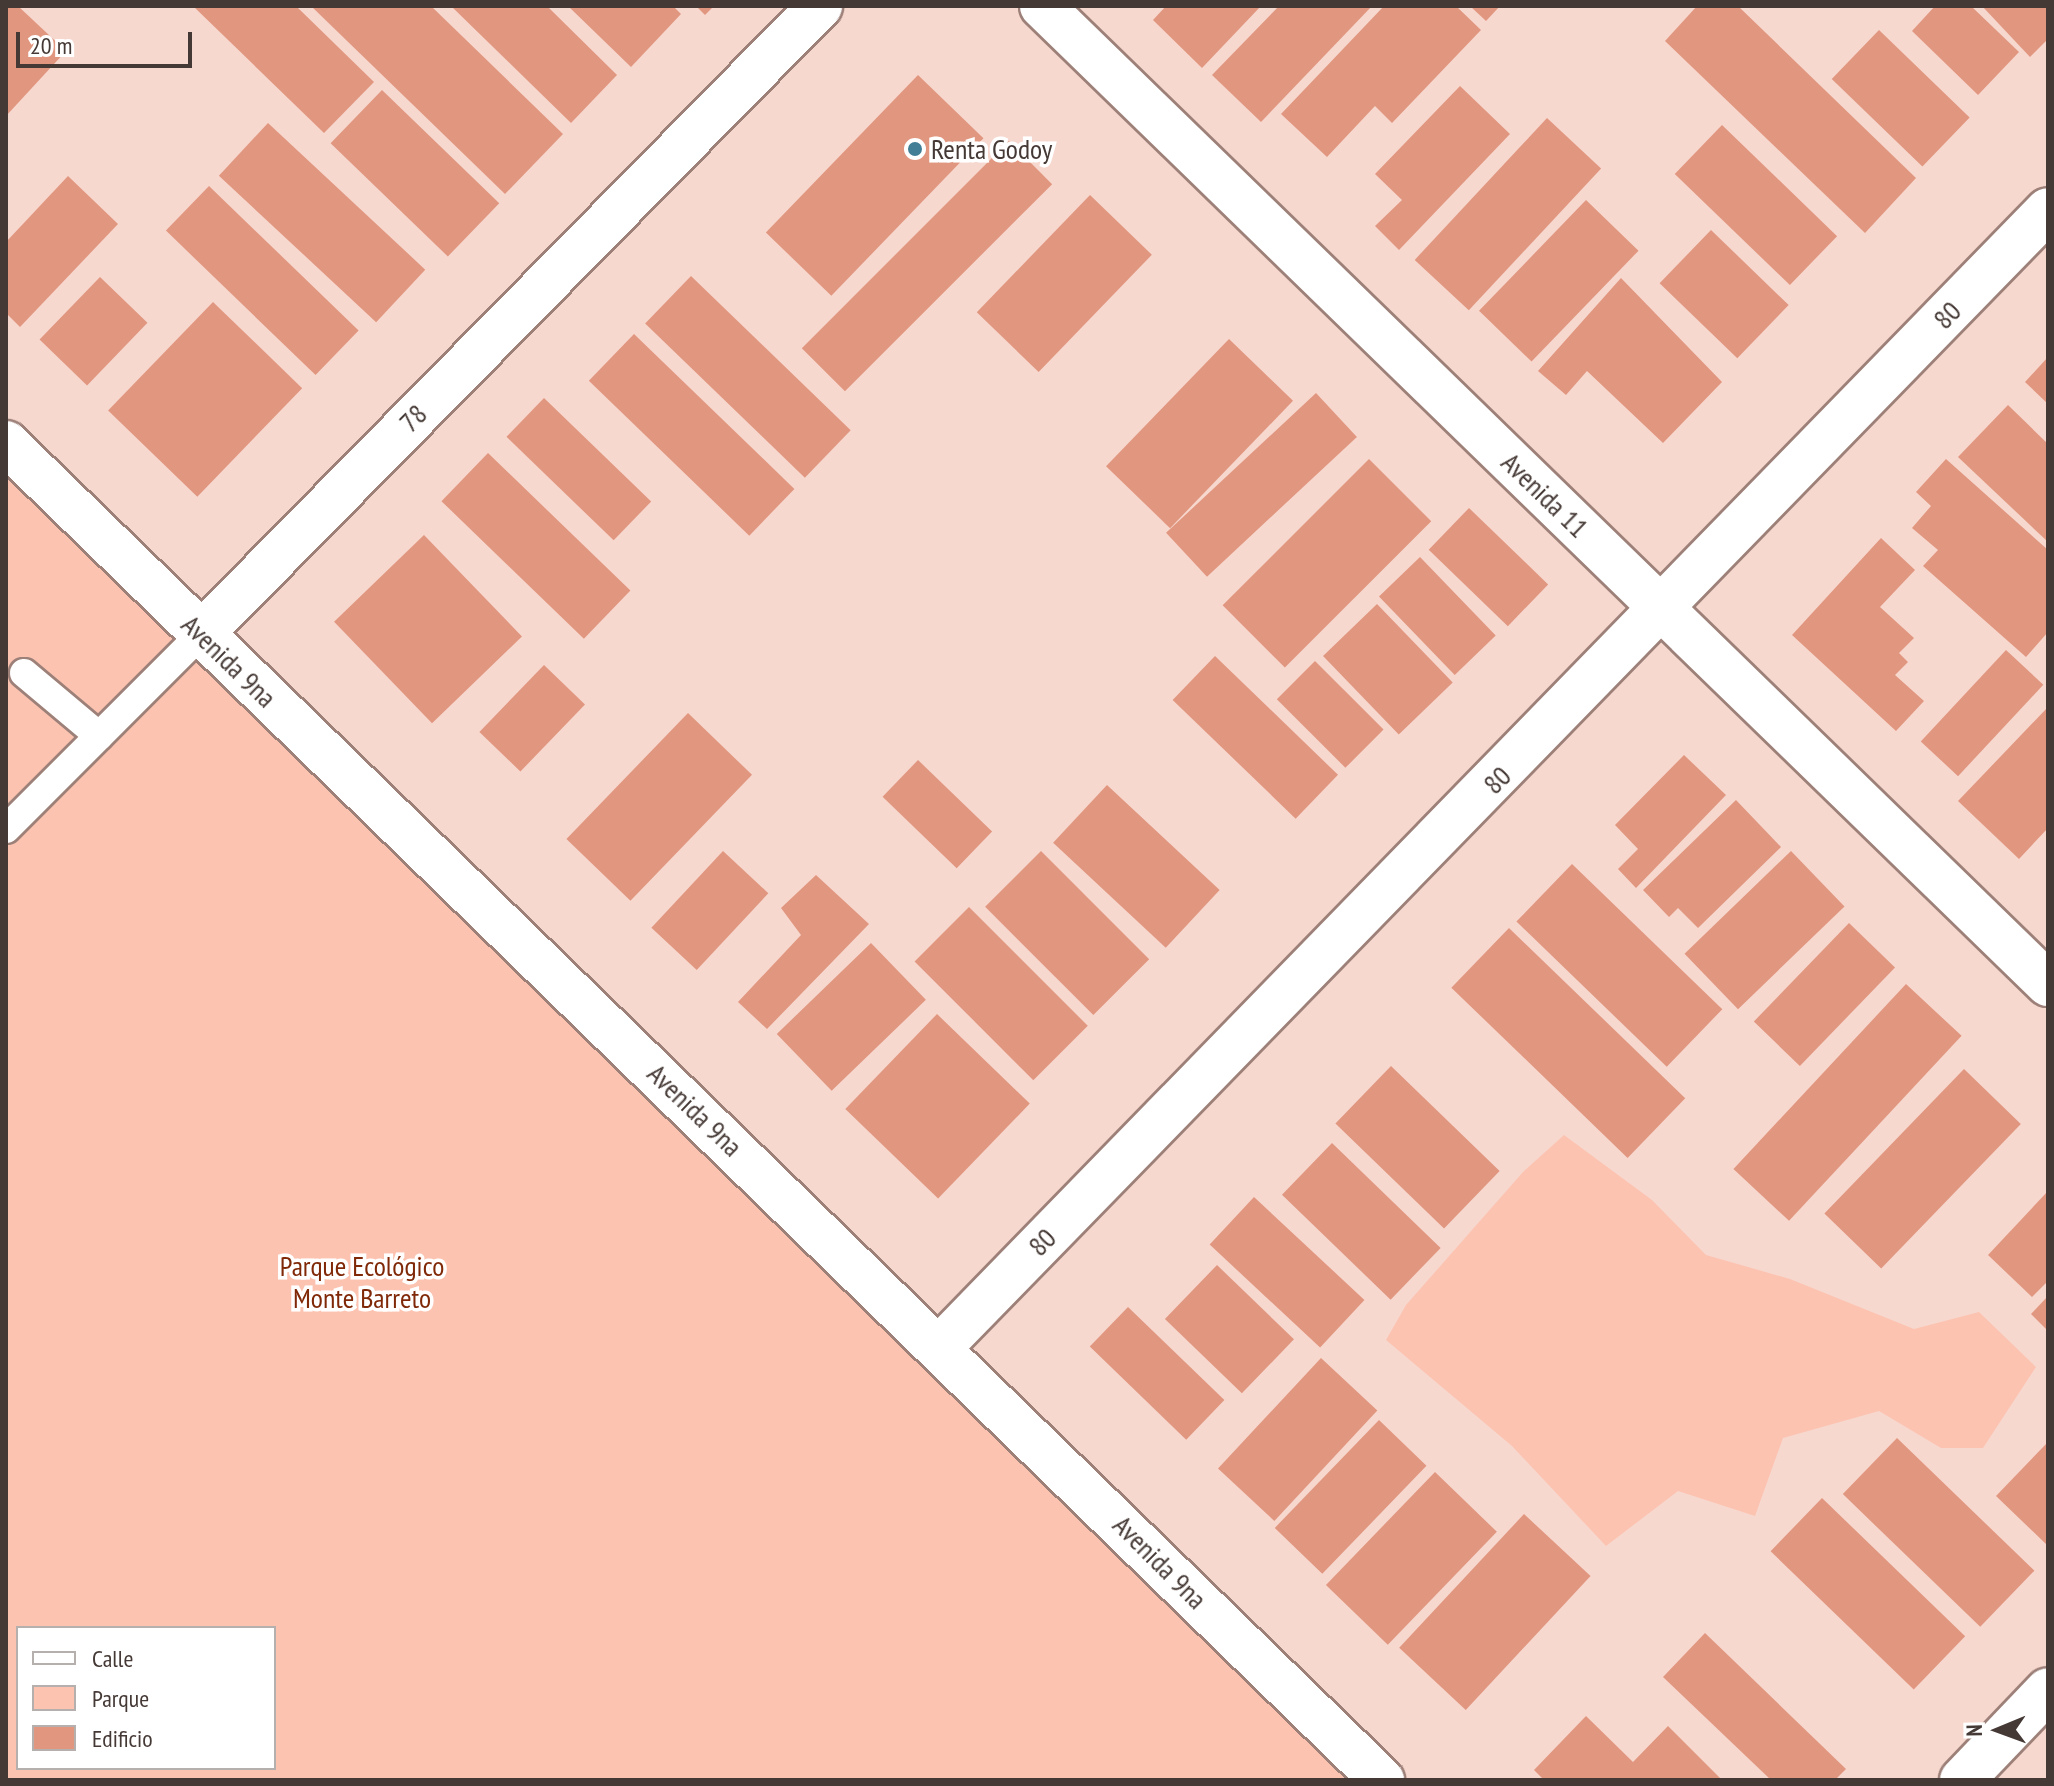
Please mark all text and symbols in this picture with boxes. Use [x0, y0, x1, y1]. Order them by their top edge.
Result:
scale bar [20, 16, 196, 66]
text: 20 m [30, 30, 72, 61]
place label: Renta Godoy [931, 132, 1052, 166]
marker: Renta Godoy [906, 140, 924, 158]
street label: 80 [1926, 294, 1968, 336]
street label: 78 [392, 397, 434, 439]
street label: Avenida 11 [1495, 446, 1595, 544]
street label: Avenida 9na [175, 608, 283, 714]
street label: 80 [1476, 759, 1518, 801]
street label: Avenida 9na [641, 1057, 749, 1163]
street label: 80 [1021, 1221, 1063, 1263]
park label: Parque Ecológico Monte Barreto [280, 1249, 444, 1315]
street label: Avenida 9na [1106, 1508, 1214, 1616]
legend [16, 1626, 276, 1770]
text: Calle [92, 1643, 133, 1674]
text: Parque [92, 1683, 149, 1714]
north arrow [1958, 1690, 2038, 1770]
text: Edificio [92, 1723, 153, 1754]
text: N [1960, 1724, 1988, 1737]

